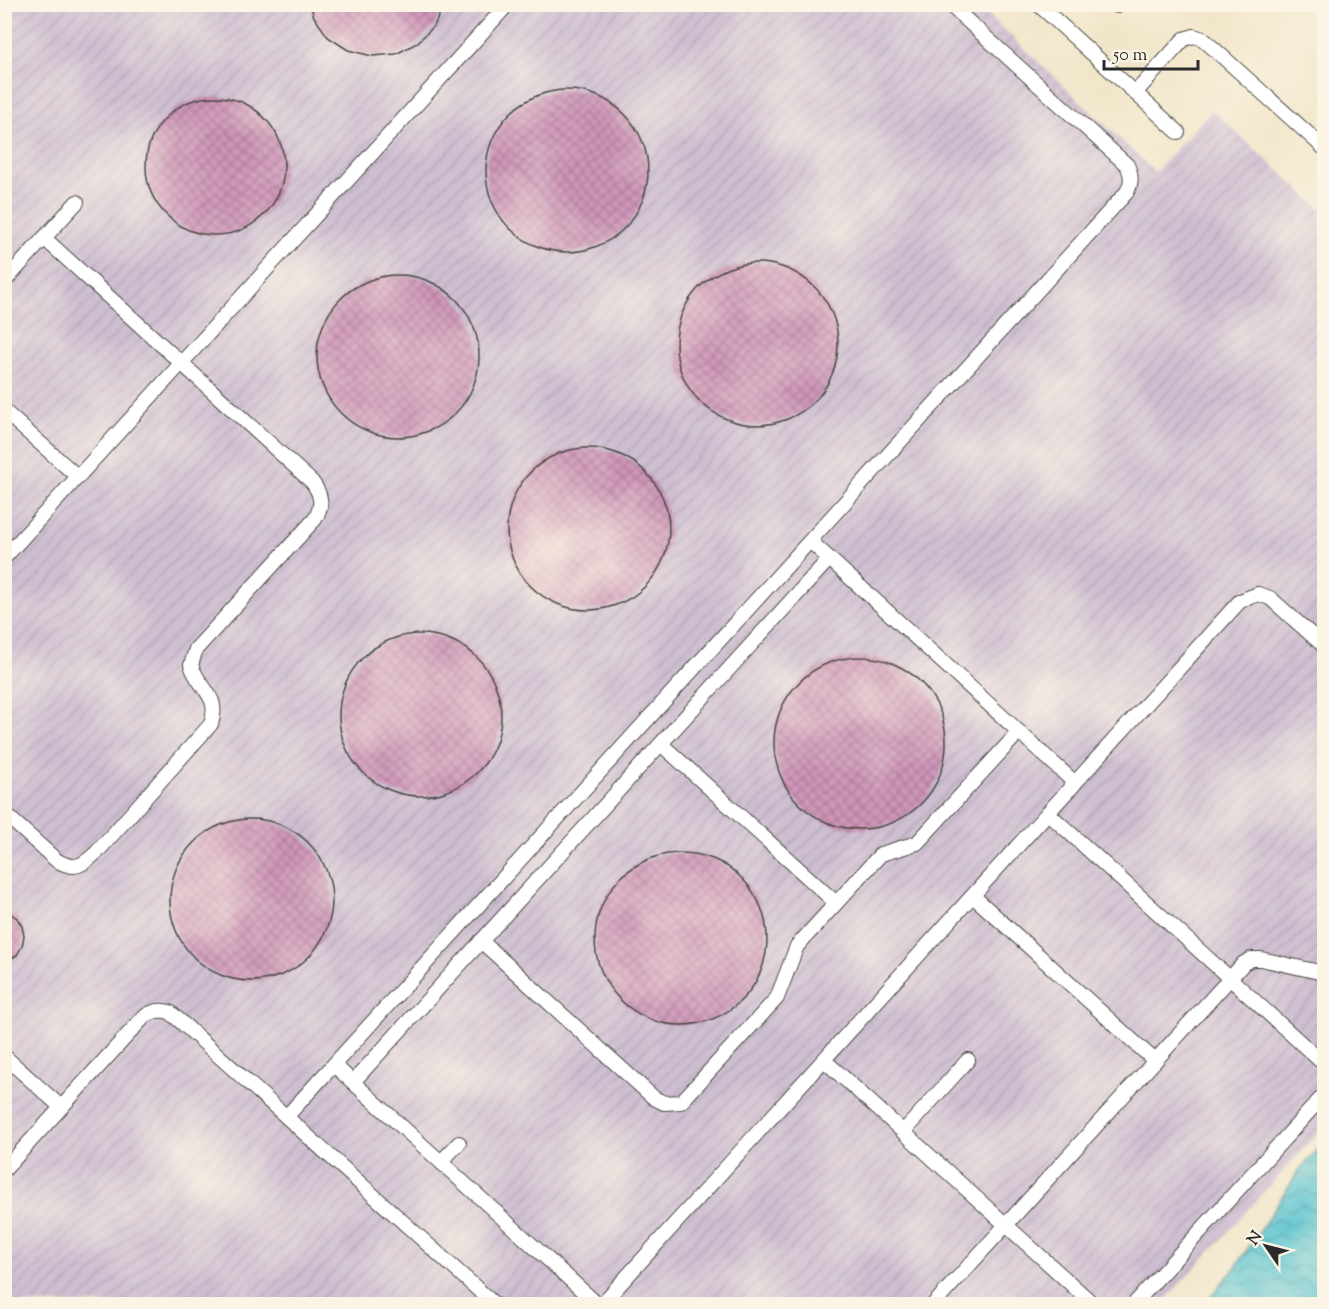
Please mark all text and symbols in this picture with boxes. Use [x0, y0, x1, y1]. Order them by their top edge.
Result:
scale bar [1104, 33, 1198, 71]
text: 50 m [1112, 43, 1148, 69]
north arrow [1236, 1216, 1296, 1276]
text: N [1243, 1227, 1269, 1251]

